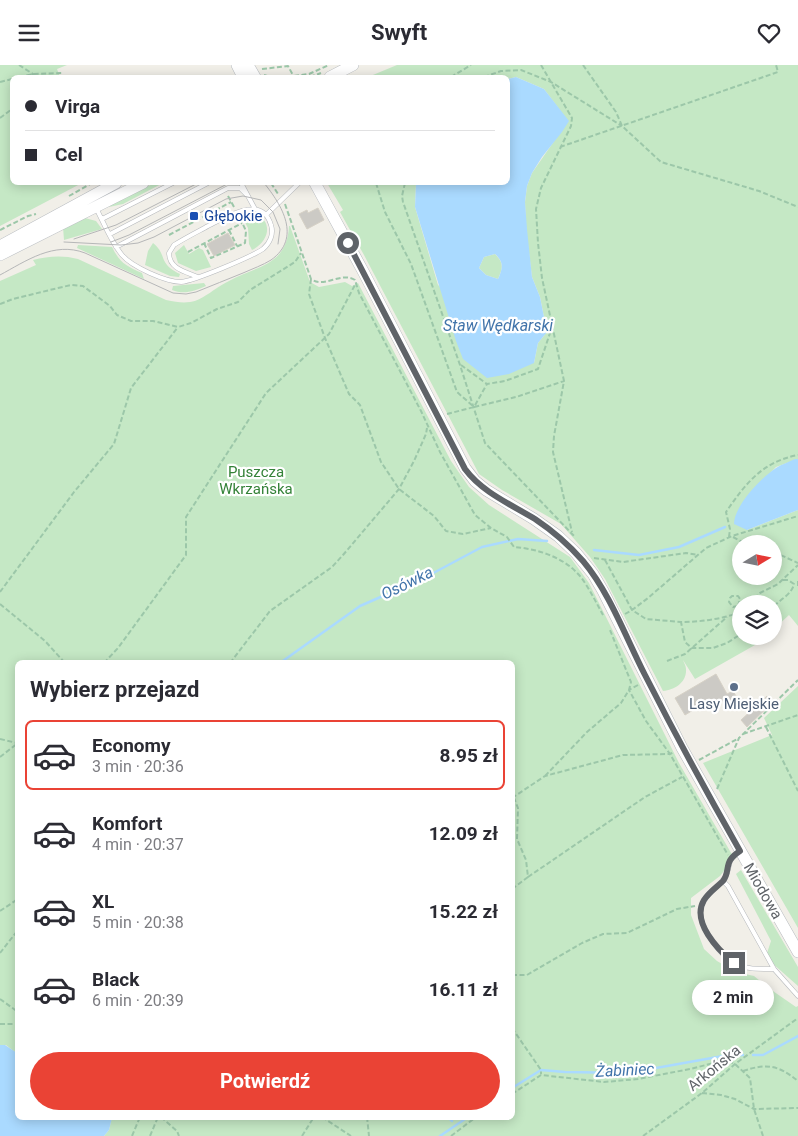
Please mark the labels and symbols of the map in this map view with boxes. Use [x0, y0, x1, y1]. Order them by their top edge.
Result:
place label: Głębokie [204, 207, 262, 225]
marker: Głębokie [188, 210, 200, 222]
route start [337, 232, 359, 254]
water label: Staw Wędkarski [443, 316, 553, 335]
park label: Puszcza Wkrzańska [219, 463, 293, 498]
north arrow [732, 535, 782, 585]
water label: Osówka [378, 562, 436, 604]
marker: Lasy Miejskie [728, 681, 740, 693]
place label: Lasy Miejskie [689, 695, 779, 713]
street label: Miodowa [740, 860, 786, 922]
route end [723, 952, 745, 974]
callout: 2 min [693, 981, 775, 1015]
street label: Arkońska [684, 1041, 744, 1095]
water label: Żabiniec [594, 1059, 655, 1081]

